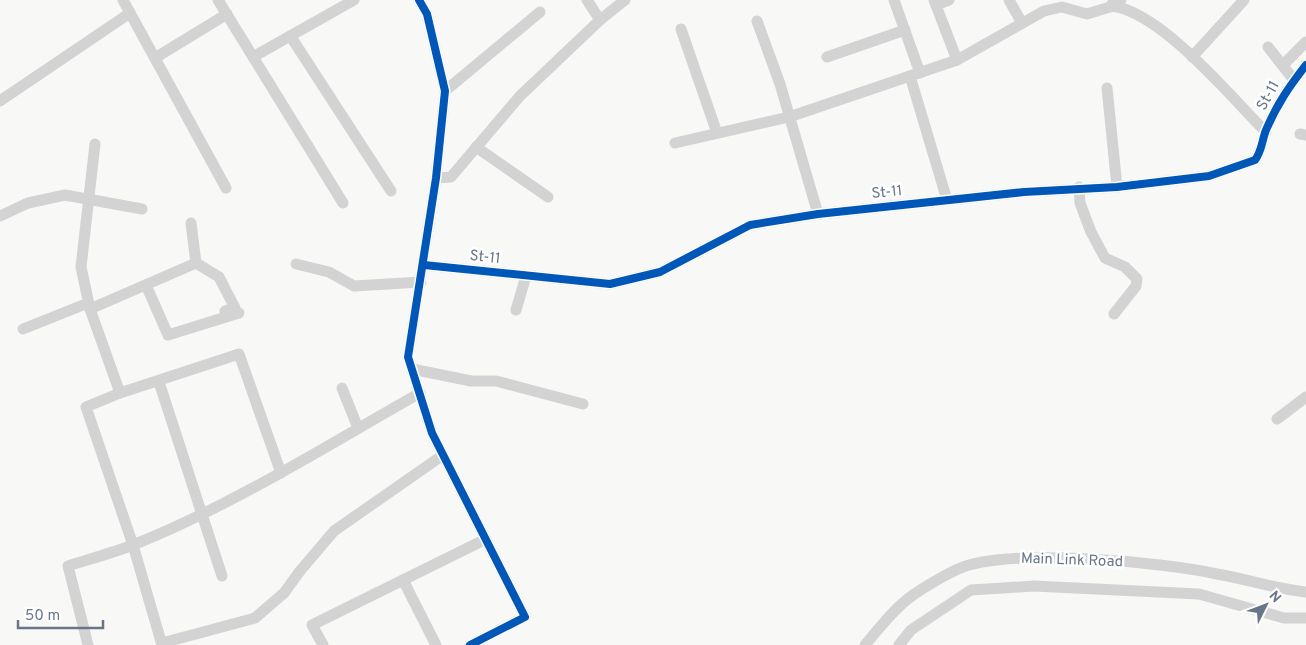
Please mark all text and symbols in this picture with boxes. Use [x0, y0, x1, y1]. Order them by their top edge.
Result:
street label: St-11 [1253, 78, 1285, 114]
street label: St-11 [871, 182, 903, 204]
street label: St-11 [469, 247, 501, 269]
street label: Main Link Road [1021, 550, 1123, 572]
north arrow [1241, 580, 1291, 630]
text: N [1265, 588, 1284, 607]
scale bar [18, 598, 102, 630]
text: 50 m [25, 607, 60, 626]

